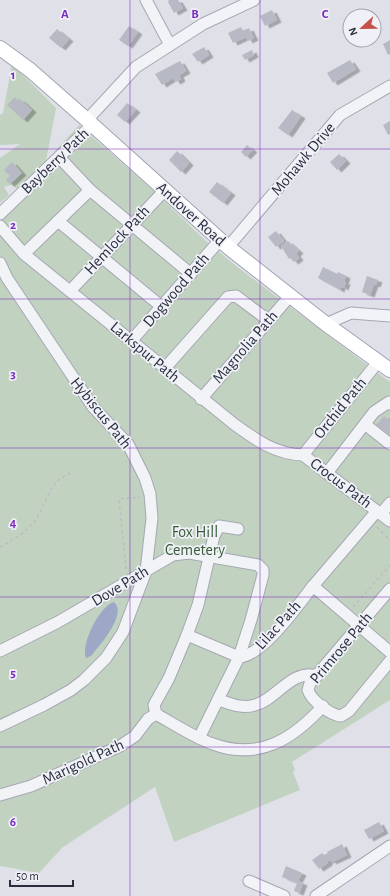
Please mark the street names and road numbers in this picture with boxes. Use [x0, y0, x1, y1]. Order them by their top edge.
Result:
street label: Mohawk Drive [268, 120, 338, 198]
street label: Bayberry Path [18, 125, 93, 198]
street label: Andover Road [153, 179, 229, 249]
street label: Hemlock Path [81, 203, 153, 277]
street label: Dogwood Path [140, 250, 212, 330]
street label: Magnolia Path [209, 308, 281, 386]
street label: Larkspur Path [107, 319, 183, 385]
street label: Hybiscus Path [67, 374, 135, 452]
street label: Orchid Path [311, 374, 369, 442]
street label: Crocus Path [307, 455, 375, 511]
street label: Dove Path [89, 563, 151, 609]
street label: Lilac Path [252, 598, 304, 652]
street label: Primrose Path [307, 609, 375, 687]
street label: Marigold Path [40, 736, 126, 788]

